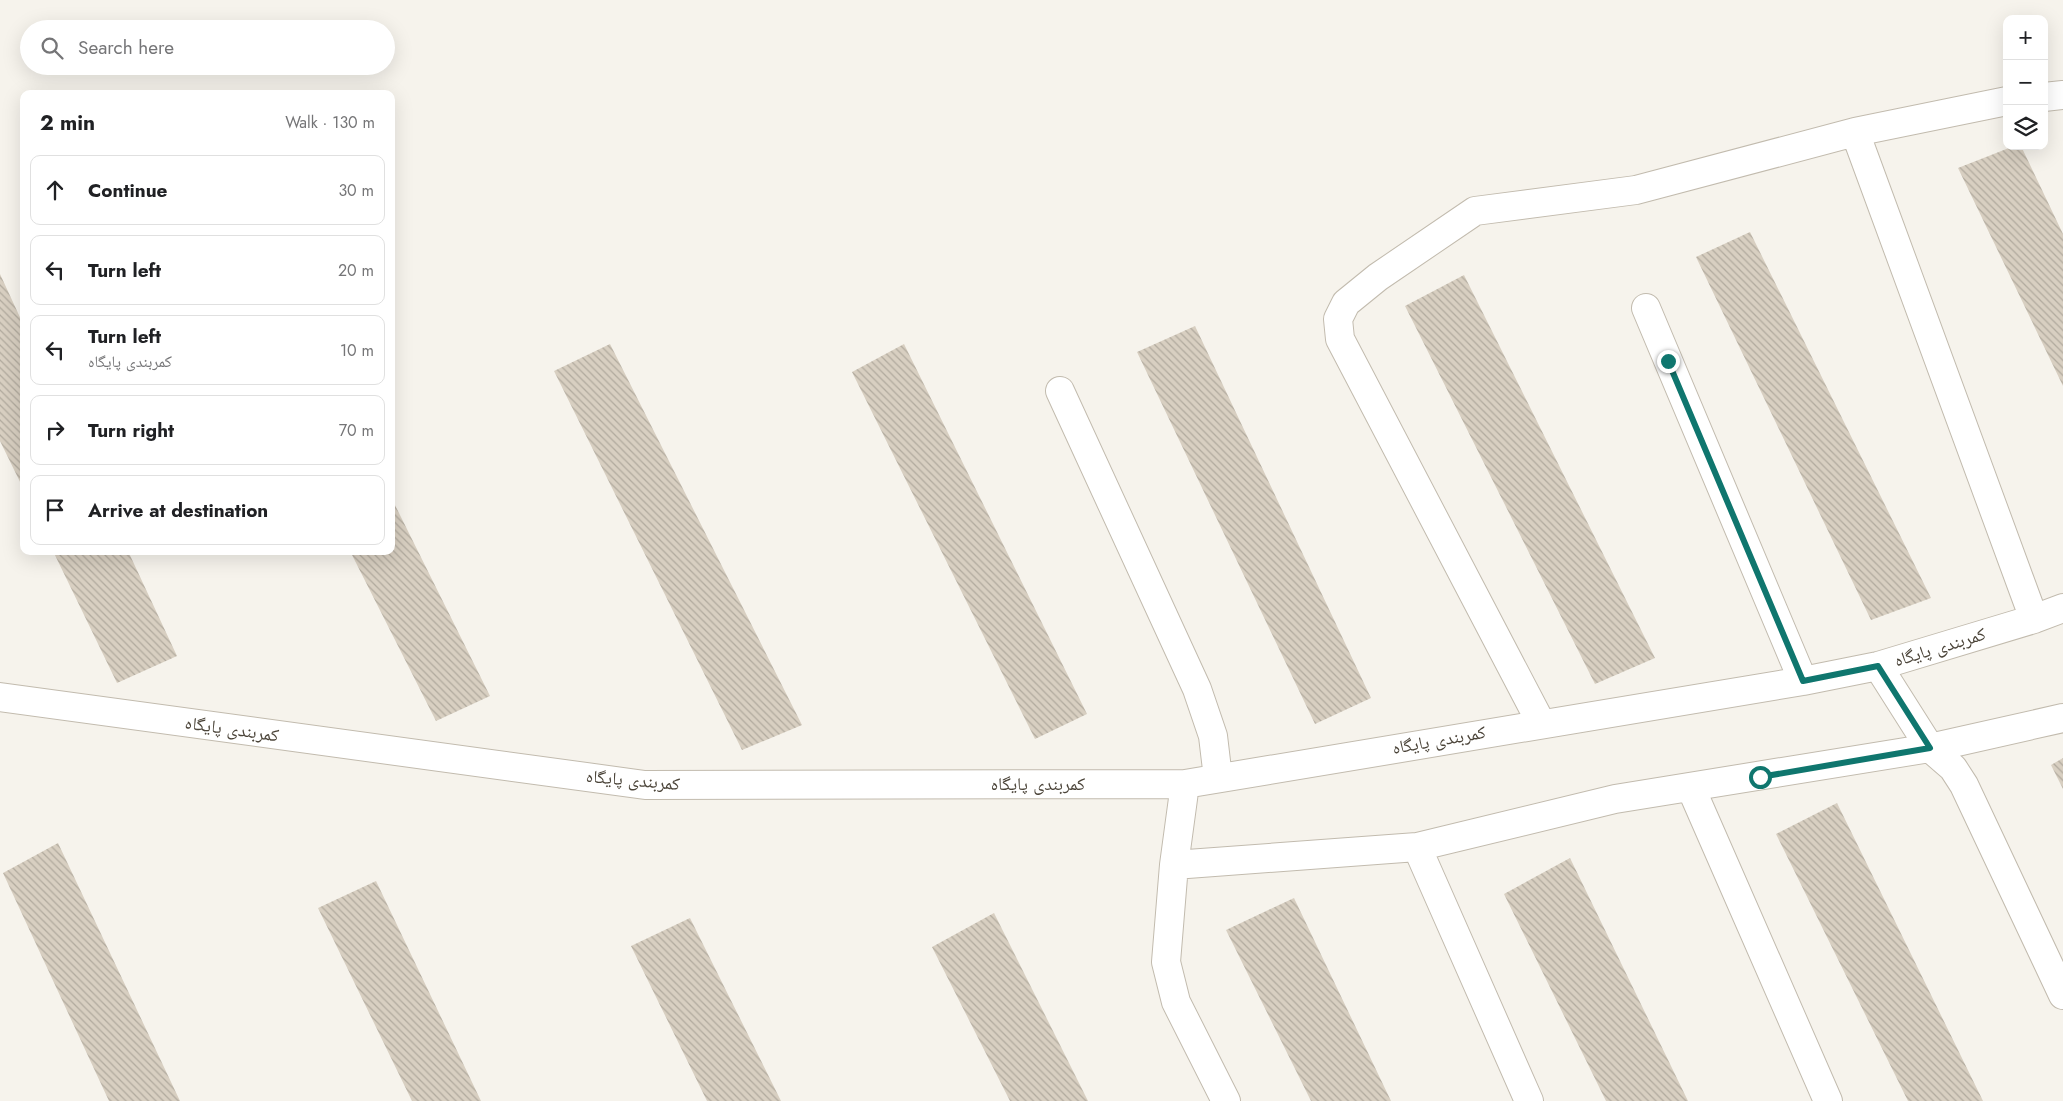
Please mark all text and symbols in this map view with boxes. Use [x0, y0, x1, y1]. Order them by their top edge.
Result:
map controls [2003, 15, 2048, 150]
button: + [2003, 15, 2048, 60]
search box [20, 20, 395, 75]
icon: search [38, 34, 66, 62]
text: Search here [78, 34, 174, 61]
button: − [2003, 60, 2048, 105]
button: layers [2003, 105, 2048, 150]
text: 2 min [40, 108, 95, 138]
text: Walk · 130 m [285, 111, 375, 134]
icon: ahead [41, 176, 69, 204]
text: Continue [88, 177, 167, 204]
text: 30 m [338, 179, 374, 202]
icon: left [41, 256, 69, 284]
text: Turn left [88, 257, 161, 284]
text: 20 m [338, 259, 374, 282]
text: Turn left [88, 323, 161, 350]
icon: left [41, 336, 69, 364]
text: 10 m [340, 339, 374, 362]
text: کمربندی پایگاه [88, 350, 172, 373]
route end [1657, 350, 1680, 373]
icon: right [41, 416, 69, 444]
text: Turn right [88, 417, 174, 444]
text: 70 m [339, 419, 374, 442]
icon: arrive [41, 496, 69, 524]
text: Arrive at destination [88, 497, 268, 524]
street label: کمربندی پایگاه [1891, 621, 1989, 673]
street label: کمربندی پایگاه [183, 710, 281, 749]
street label: کمربندی پایگاه [1390, 719, 1488, 761]
street label: کمربندی پایگاه [585, 763, 682, 797]
route start [1749, 766, 1772, 789]
street label: کمربندی پایگاه [991, 771, 1086, 797]

